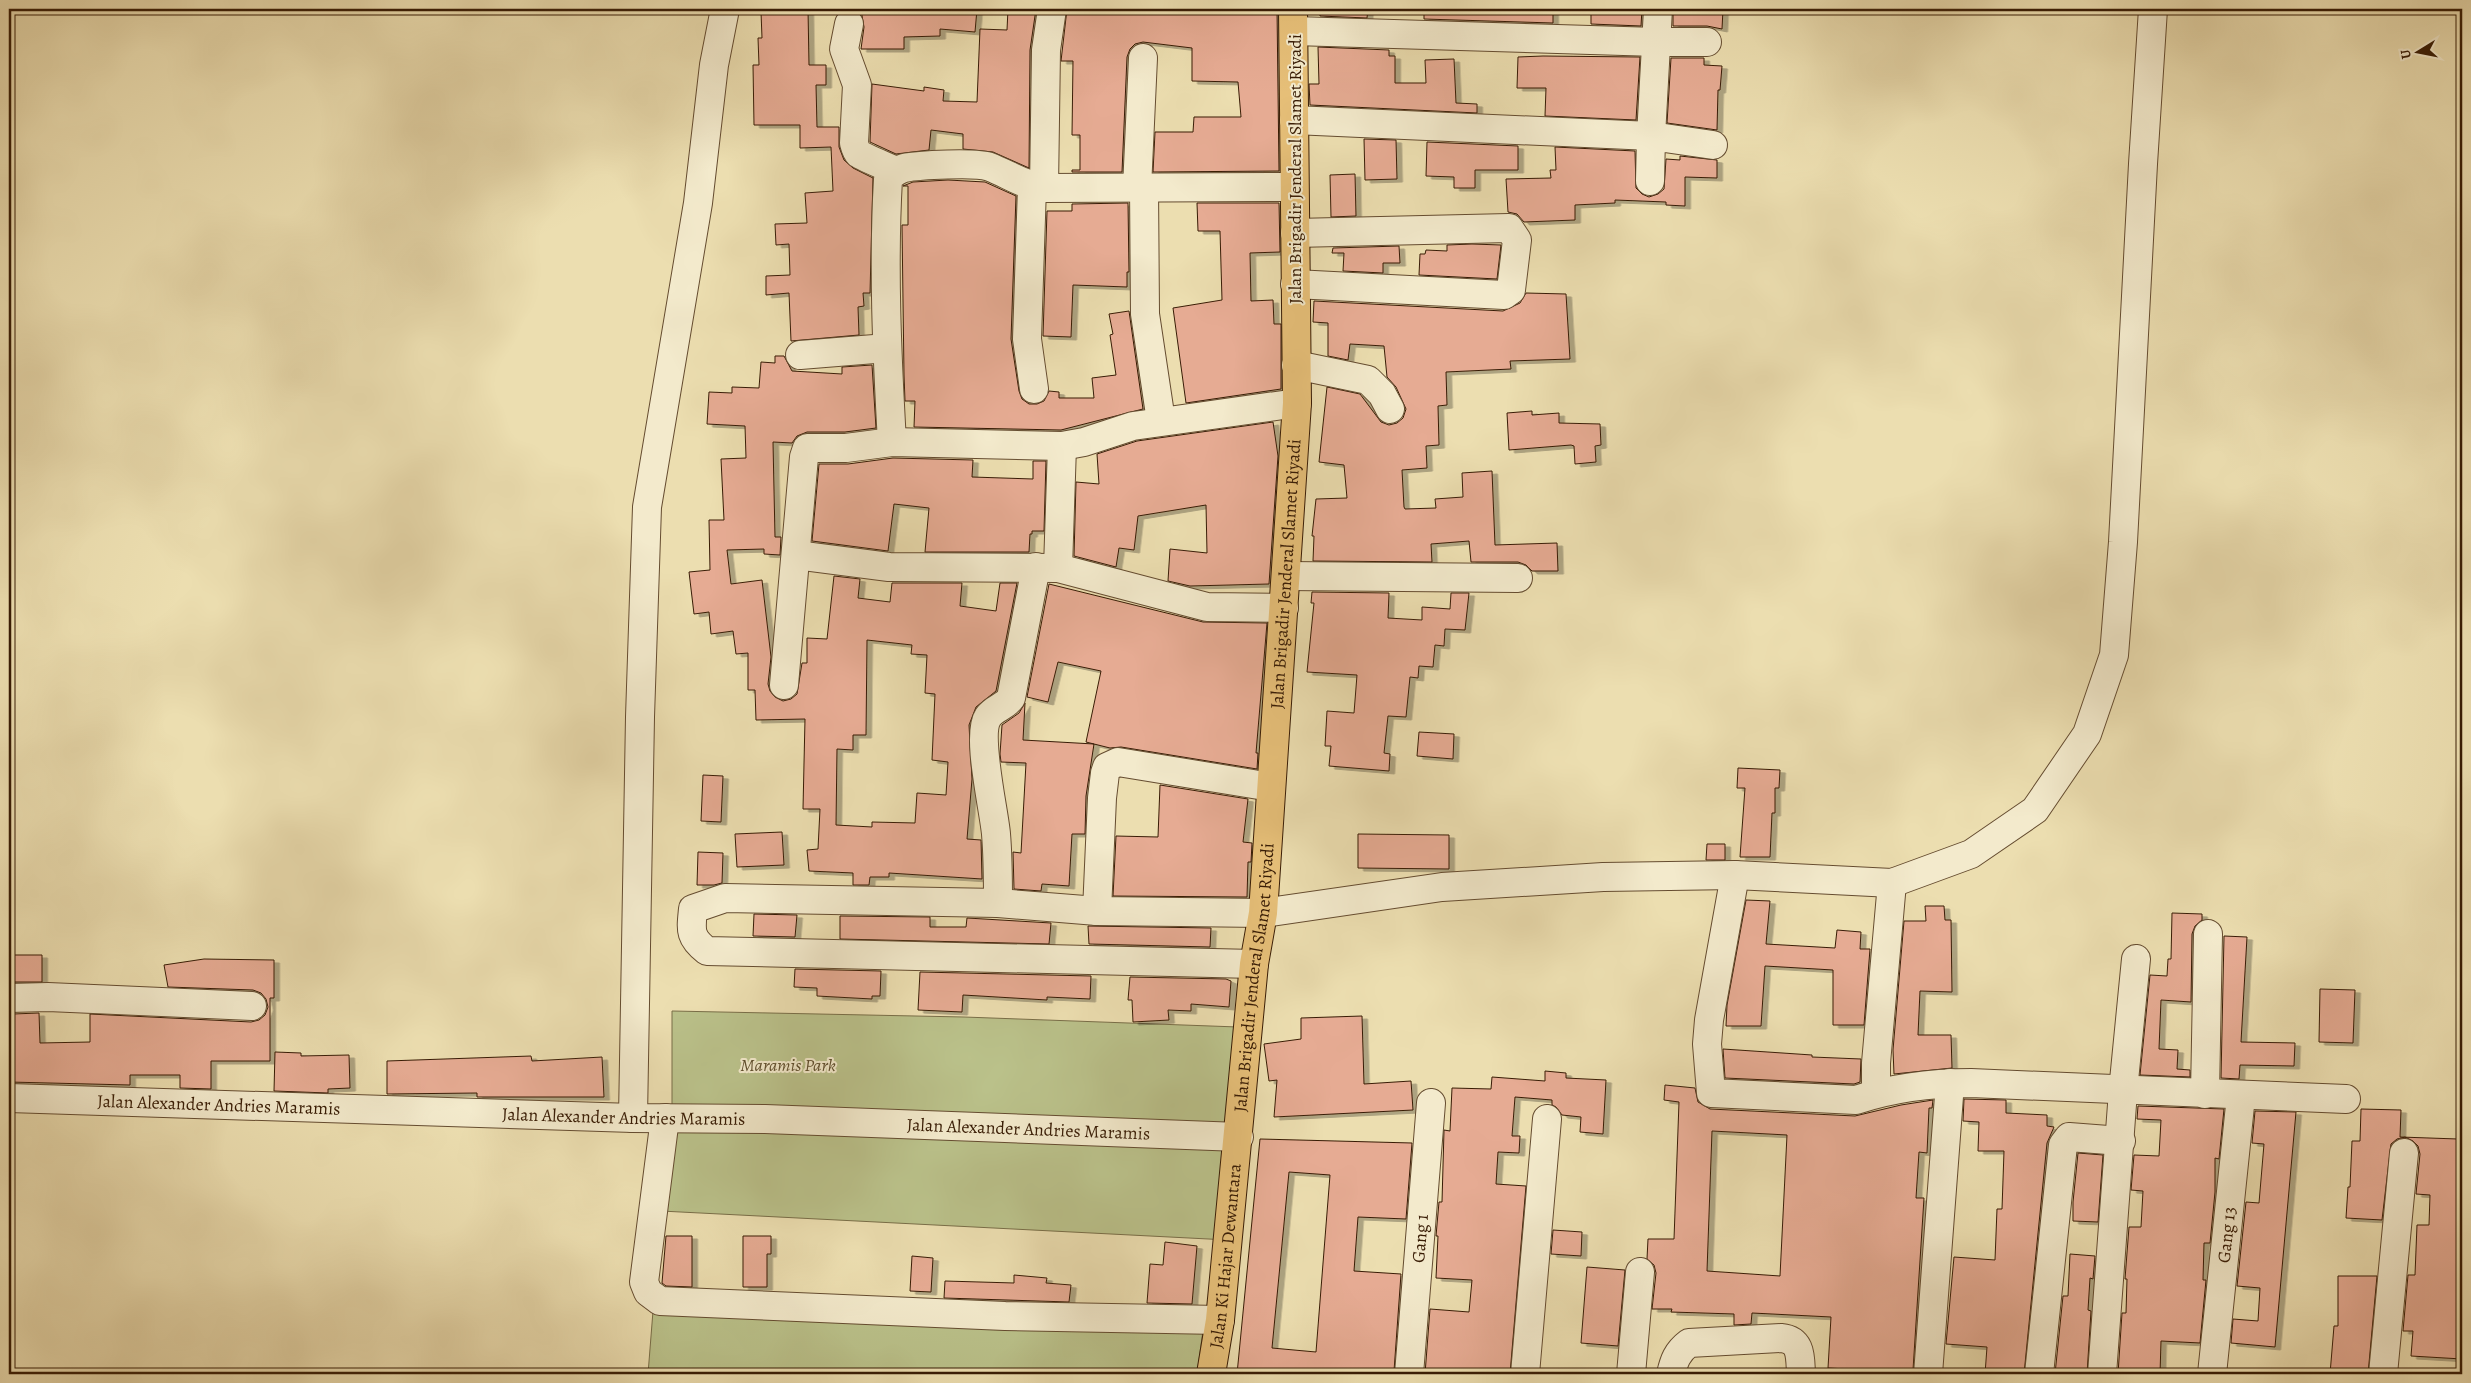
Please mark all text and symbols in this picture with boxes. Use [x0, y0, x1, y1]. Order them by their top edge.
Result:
north arrow [2394, 28, 2444, 78]
street label: Jalan Brigadir Jenderal Slamet Riyadi [1283, 34, 1307, 304]
text: U [2396, 48, 2416, 60]
street label: Jalan Brigadir Jenderal Slamet Riyadi [1265, 438, 1307, 710]
street label: Jalan Brigadir Jenderal Slamet Riyadi [1228, 842, 1280, 1113]
park label: Maramis Park [740, 1053, 836, 1077]
street label: Jalan Alexander Andries Maramis [97, 1089, 341, 1121]
street label: Jalan Alexander Andries Maramis [502, 1102, 746, 1131]
street label: Jalan Alexander Andries Maramis [906, 1112, 1151, 1146]
street label: Jalan Ki Hajar Dewantara [1203, 1162, 1247, 1350]
street label: Gang 13 [2212, 1205, 2241, 1264]
street label: Gang 1 [1406, 1213, 1434, 1264]

